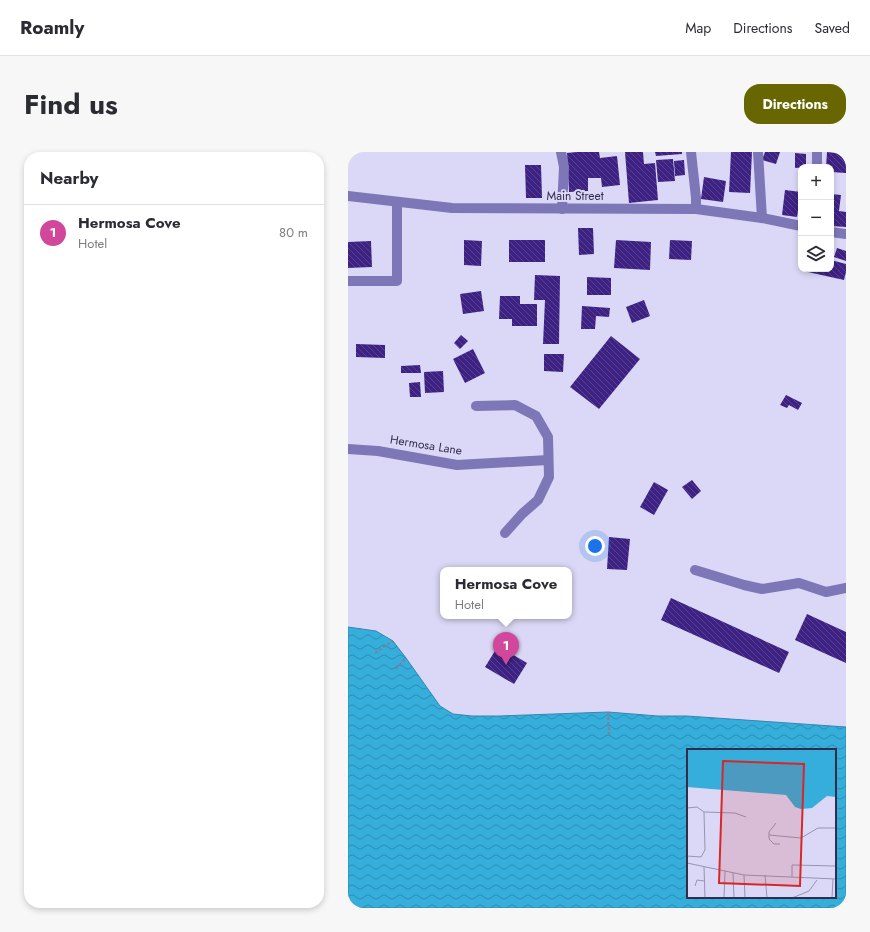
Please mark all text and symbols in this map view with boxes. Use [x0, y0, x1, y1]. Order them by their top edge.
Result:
text: Roamly [20, 14, 84, 41]
text: Map [685, 18, 711, 38]
text: Directions [733, 18, 793, 38]
text: Saved [815, 18, 850, 38]
text: Find us [24, 84, 118, 125]
button: Directions [744, 84, 846, 124]
map controls [798, 164, 834, 272]
button: + [798, 164, 834, 200]
text: Nearby [40, 166, 98, 190]
street label: Main Street [546, 187, 604, 205]
button: − [798, 200, 834, 236]
text: Hermosa Cove [78, 212, 181, 234]
text: 1 [50, 223, 56, 242]
text: 80 m [279, 223, 308, 242]
text: Hotel [78, 234, 107, 253]
button: layers [798, 236, 834, 272]
street label: Hermosa Lane [389, 430, 463, 460]
your location [585, 536, 605, 556]
popup [440, 567, 572, 619]
text: Hermosa Cove [455, 573, 557, 595]
text: Hotel [455, 595, 484, 614]
pin: 1 [493, 632, 519, 665]
inset map [687, 749, 836, 898]

